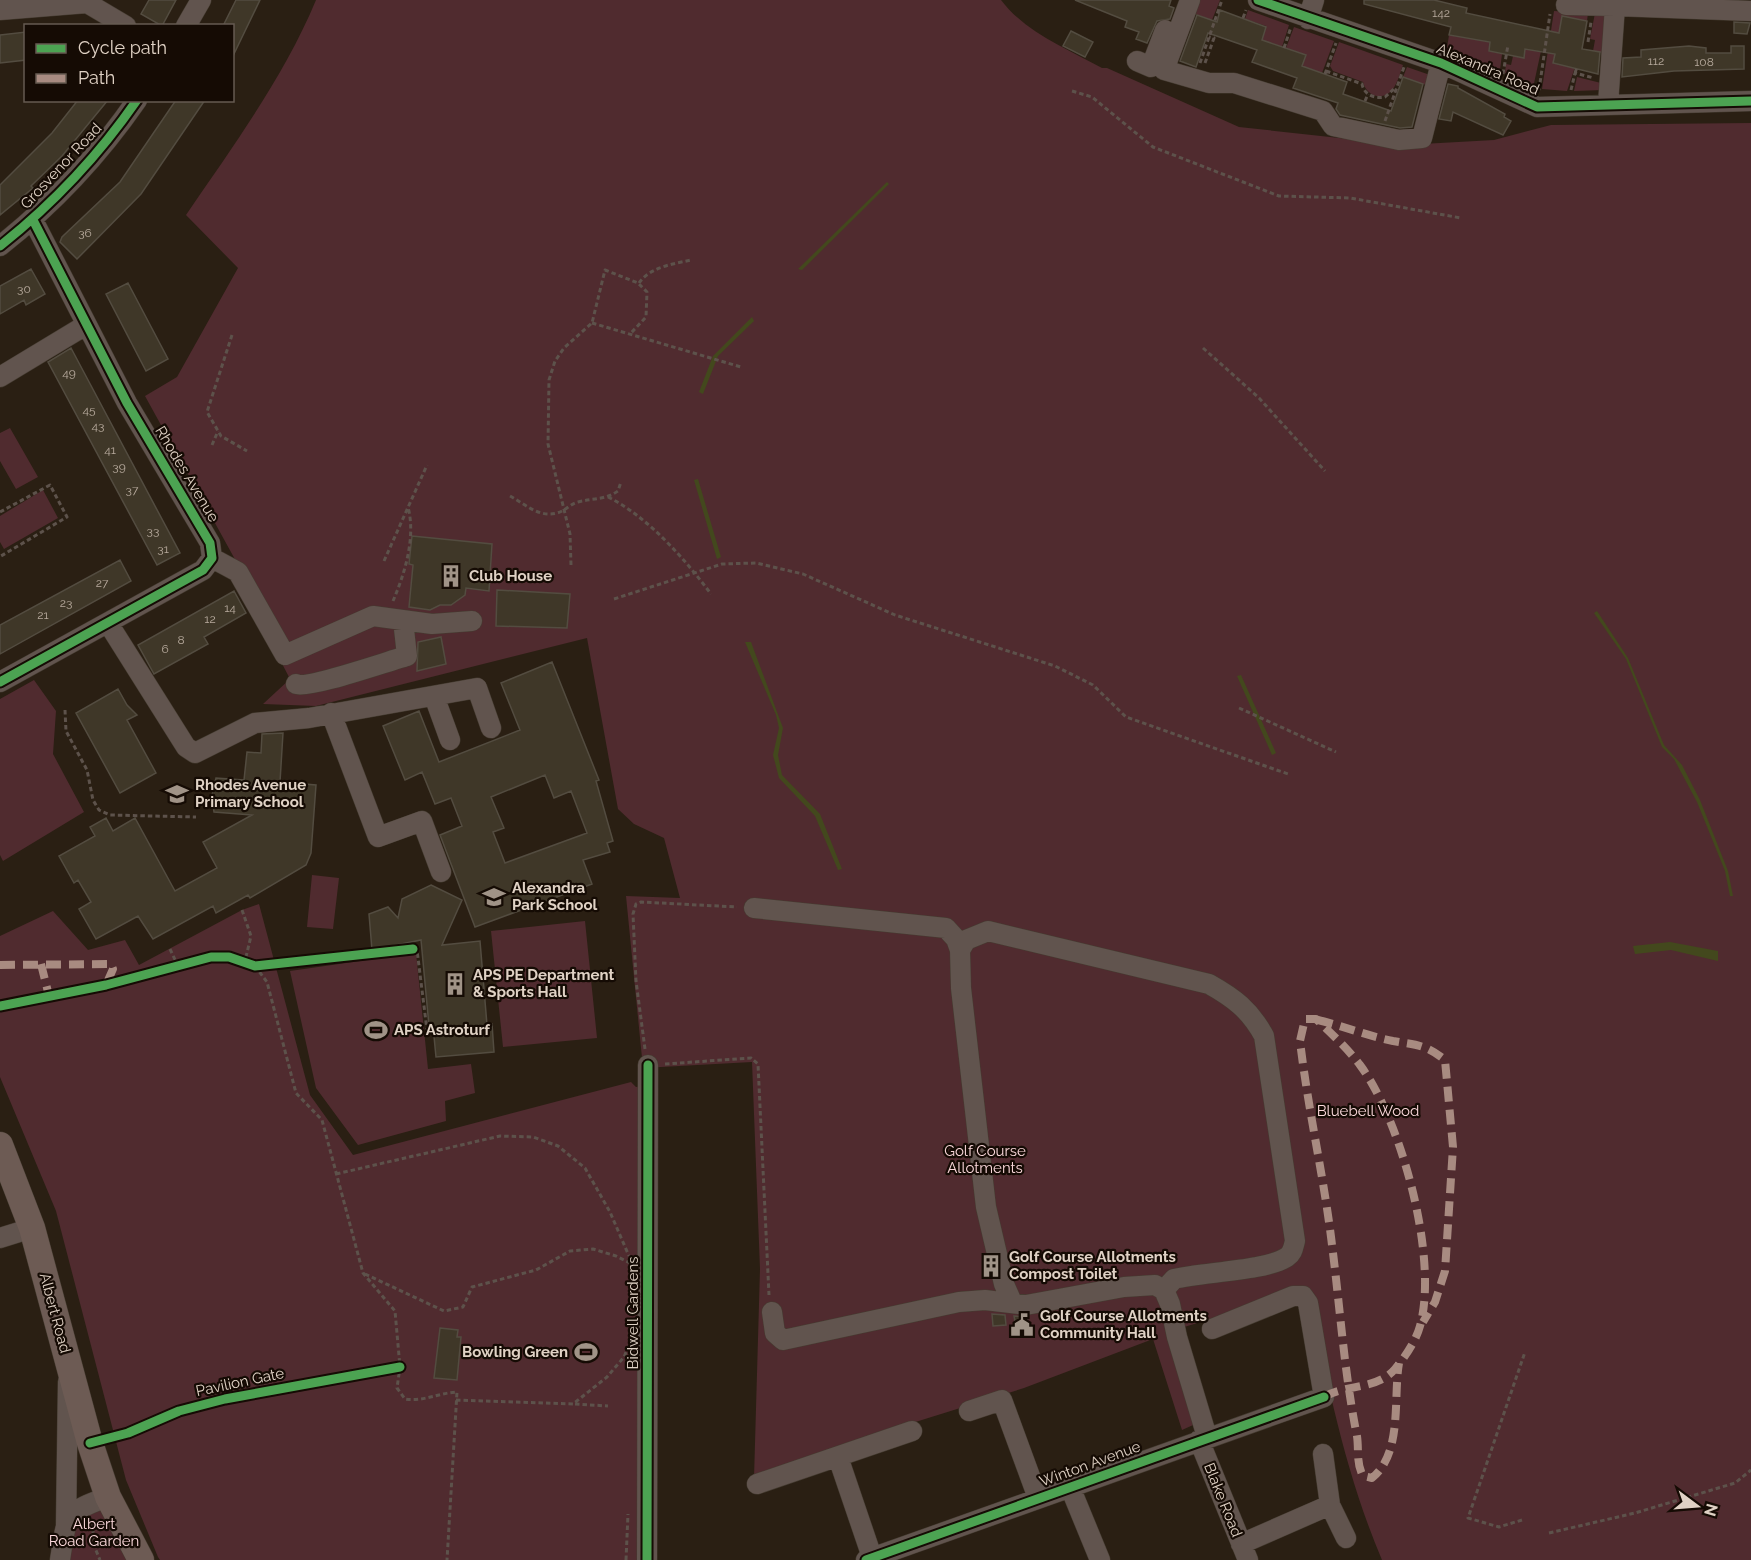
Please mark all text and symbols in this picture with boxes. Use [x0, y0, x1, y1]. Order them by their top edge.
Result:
house number: 142 [1432, 6, 1450, 20]
legend [24, 24, 234, 102]
text: Cycle path [78, 37, 167, 58]
street label: Alexandra Road [1434, 39, 1542, 99]
house number: 112 [1648, 54, 1664, 68]
house number: 108 [1694, 55, 1714, 69]
text: Path [78, 67, 115, 88]
street label: Grosvenor Road [17, 119, 105, 213]
house number: 36 [78, 226, 92, 240]
house number: 30 [17, 282, 31, 296]
house number: 49 [62, 366, 76, 380]
house number: 45 [82, 403, 96, 417]
house number: 43 [92, 419, 104, 433]
street label: Rhodes Avenue [151, 423, 223, 525]
house number: 41 [104, 443, 116, 457]
house number: 39 [112, 460, 126, 474]
house number: 37 [126, 483, 139, 497]
house number: 33 [147, 524, 159, 538]
house number: 31 [157, 542, 169, 556]
building icon: Club House [438, 563, 464, 589]
place label: Club House [469, 567, 552, 585]
house number: 27 [96, 576, 109, 590]
house number: 23 [60, 596, 72, 610]
house number: 14 [224, 601, 236, 615]
house number: 21 [37, 608, 49, 622]
house number: 12 [204, 612, 216, 626]
house number: 8 [177, 633, 185, 647]
house number: 6 [161, 642, 169, 656]
place label: Rhodes Avenue Primary School [195, 776, 306, 811]
school or university icon: Rhodes Avenue Primary School [164, 781, 190, 807]
place label: Alexandra Park School [512, 879, 598, 914]
school or university icon: Alexandra Park School [481, 884, 507, 910]
place label: APS PE Department & Sports Hall [473, 966, 615, 1001]
building icon: APS PE Department & Sports Hall [442, 971, 468, 997]
sports icon: APS Astroturf [363, 1017, 389, 1043]
place label: APS Astroturf [394, 1021, 490, 1039]
park label: Bluebell Wood [1317, 1102, 1419, 1120]
park label: Golf Course Allotments [944, 1142, 1026, 1177]
place label: Golf Course Allotments Compost Toilet [1009, 1248, 1176, 1283]
building icon: Golf Course Allotments Compost Toilet [978, 1253, 1004, 1279]
street label: Bidwell Gardens [624, 1257, 642, 1369]
street label: Albert Road [36, 1271, 74, 1355]
place label: Golf Course Allotments Community Hall [1040, 1307, 1207, 1342]
public building icon: Golf Course Allotments Community Hall [1009, 1312, 1035, 1338]
sports icon: Bowling Green [573, 1339, 599, 1365]
place label: Bowling Green [462, 1343, 568, 1361]
street label: Pavilion Gate [194, 1364, 286, 1400]
street label: Winton Avenue [1037, 1437, 1143, 1491]
street label: Blake Road [1200, 1460, 1246, 1540]
north arrow [1667, 1476, 1727, 1536]
text: N [1700, 1502, 1722, 1518]
park label: Albert Road Garden [49, 1515, 139, 1550]

